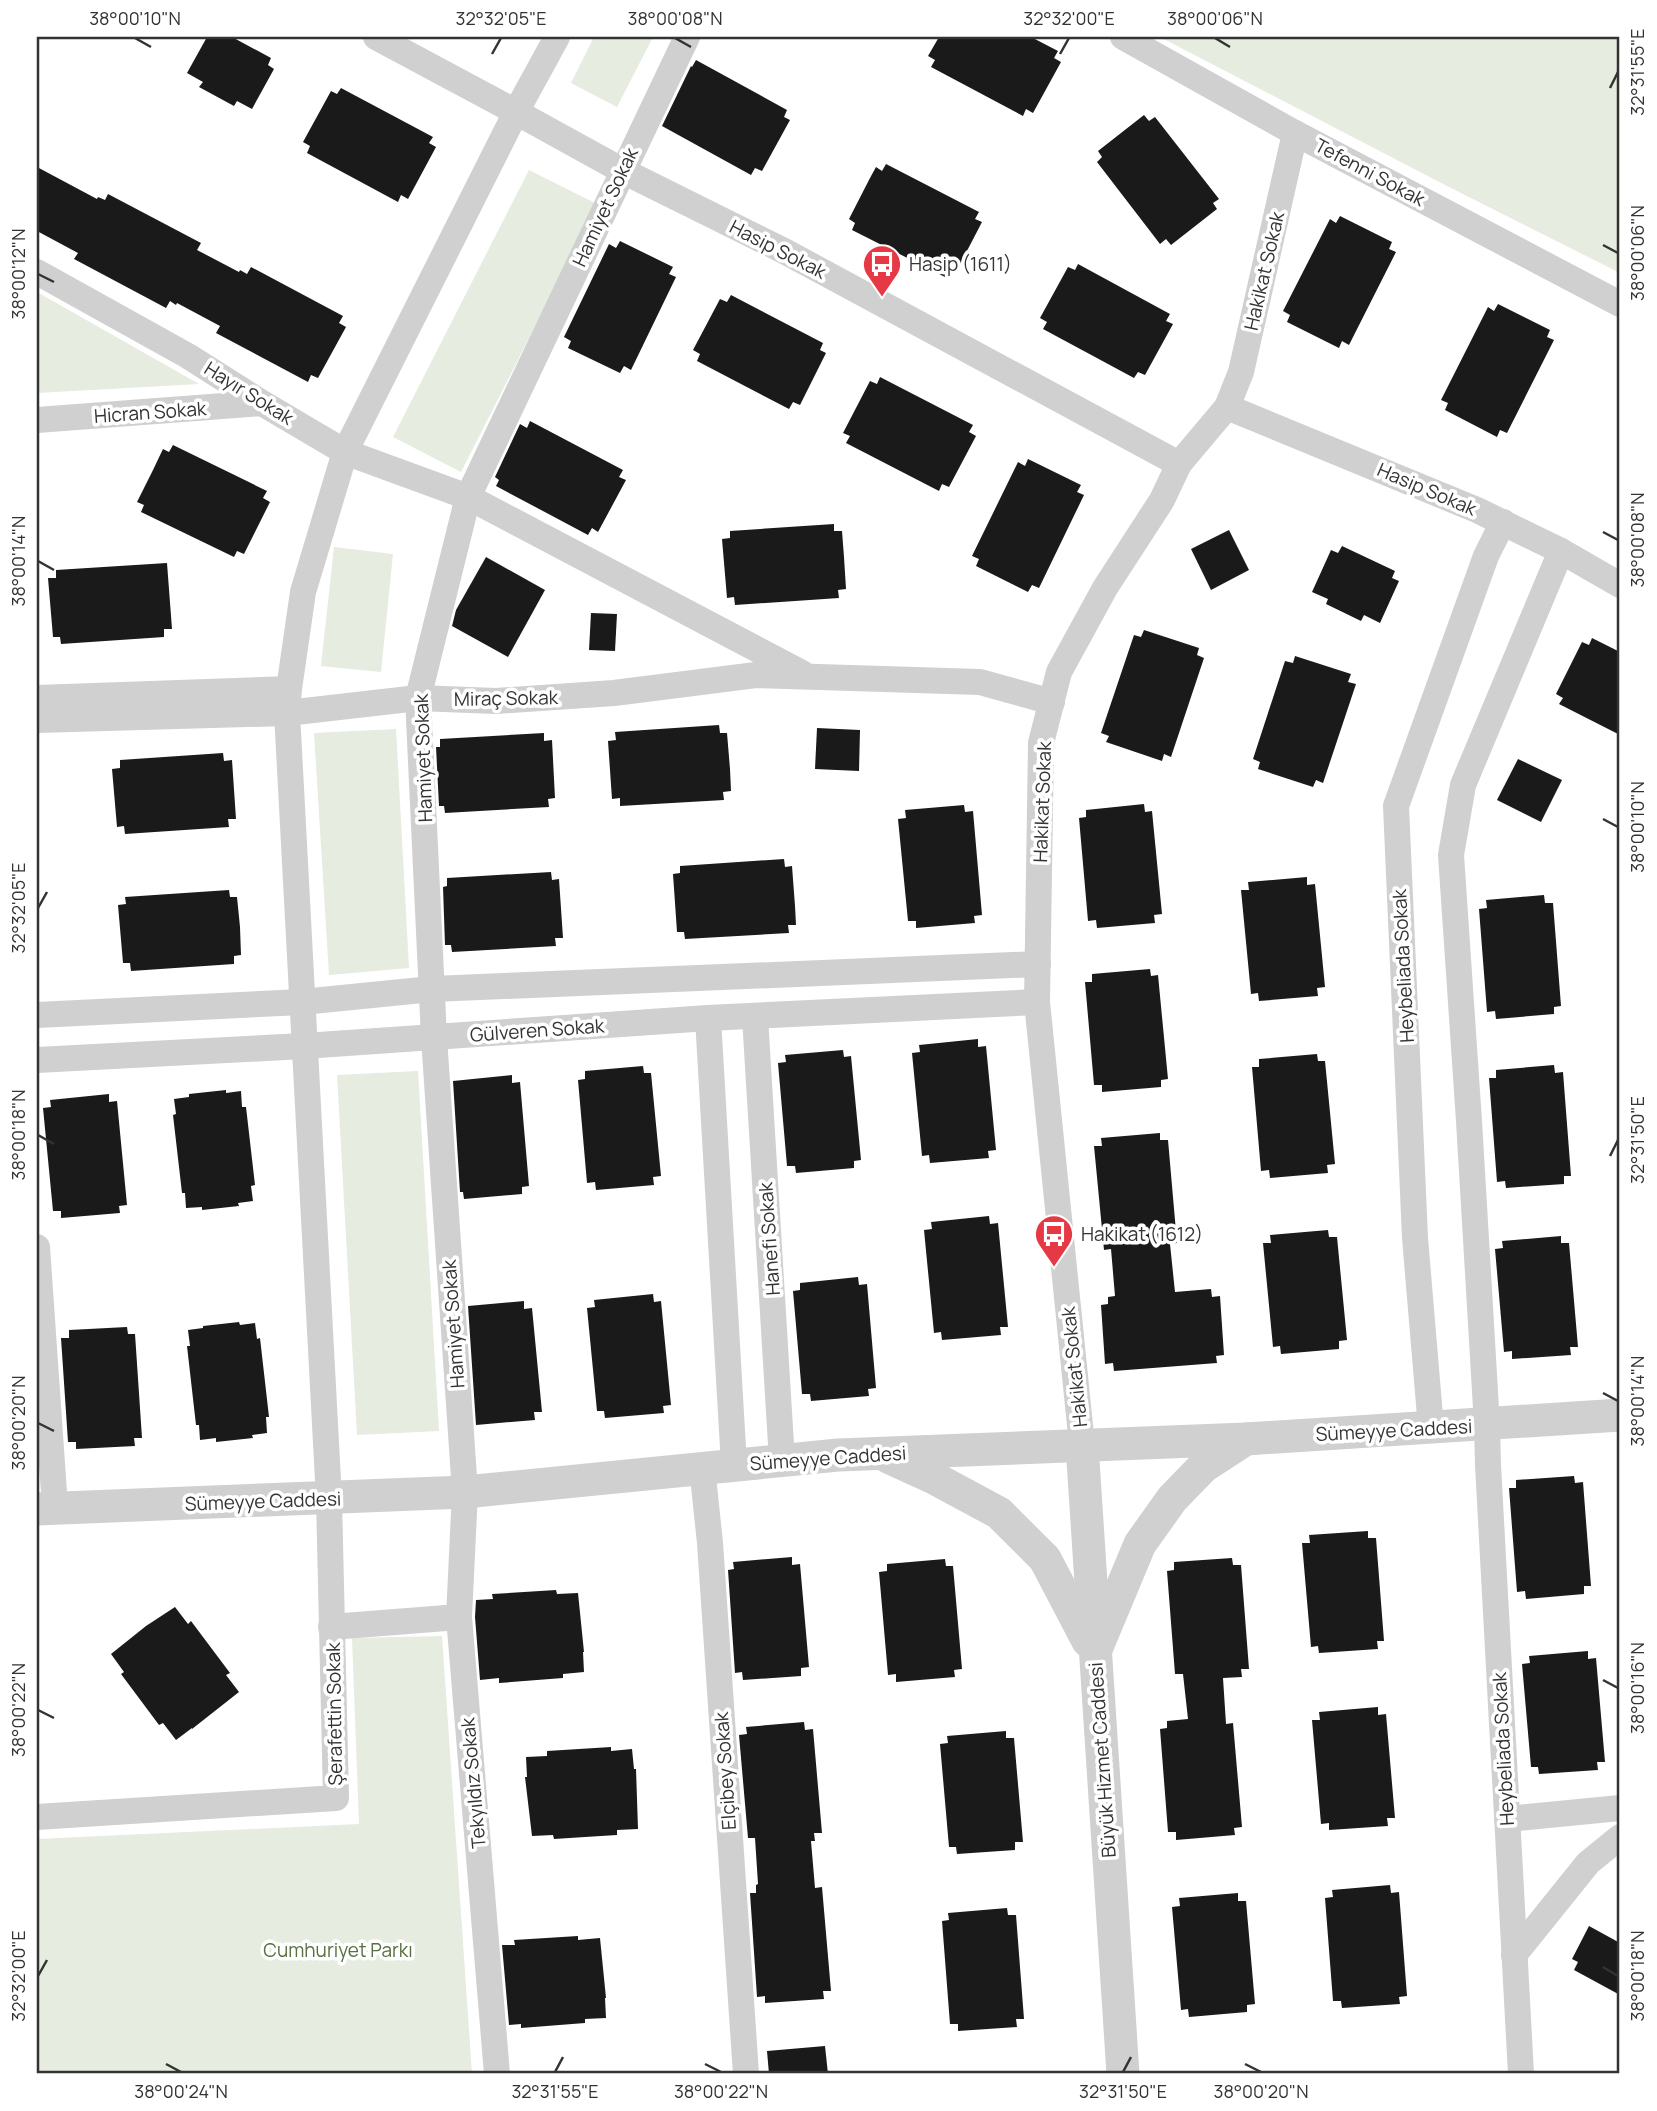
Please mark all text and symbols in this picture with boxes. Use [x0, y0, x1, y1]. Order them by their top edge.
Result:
text: 38°00'10"N [89, 6, 181, 30]
text: 32°32'05"E [455, 6, 547, 30]
text: 38°00'08"N [627, 6, 723, 30]
text: 32°32'00"E [1023, 6, 1115, 30]
text: 38°00'06"N [1167, 6, 1263, 30]
text: 32°31'55"E [1625, 28, 1649, 116]
street label: Tefenni Sokak [1310, 132, 1430, 212]
street label: Hamiyet Sokak [566, 143, 644, 271]
text: 38°00'06"N [1625, 205, 1649, 301]
street label: Hakikat Sokak [1238, 208, 1290, 333]
street label: Hasip Sokak [725, 213, 831, 285]
text: 38°00'12"N [6, 229, 30, 319]
bus stop icon: Hasip (1611) [861, 243, 903, 298]
place label: Hasip (1611) [909, 251, 1012, 277]
street label: Hayır Sokak [200, 355, 299, 431]
street label: Hicran Sokak [93, 395, 208, 429]
street label: Hasip Sokak [1373, 456, 1481, 522]
text: 38°00'08"N [1625, 492, 1649, 588]
text: 38°00'14"N [6, 516, 30, 606]
street label: Miraç Sokak [454, 684, 559, 712]
street label: Hamiyet Sokak [408, 693, 438, 823]
street label: Hakikat Sokak [1027, 740, 1057, 863]
text: 38°00'10"N [1625, 781, 1649, 873]
text: 32°32'05"E [6, 862, 30, 954]
street label: Heybeliada Sokak [1386, 888, 1420, 1043]
street label: Gülveren Sokak [469, 1012, 606, 1048]
text: 38°00'18"N [6, 1089, 30, 1181]
text: 32°31'50"E [1625, 1096, 1649, 1184]
street label: Hanefi Sokak [752, 1181, 786, 1297]
bus stop icon: Hakikat (1612) [1033, 1213, 1075, 1268]
place label: Hakikat (1612) [1081, 1221, 1203, 1247]
street label: Hamiyet Sokak [436, 1258, 470, 1389]
street label: Hakikat Sokak [1055, 1305, 1093, 1429]
text: 38°00'14"N [1625, 1356, 1649, 1446]
text: 38°00'20"N [6, 1376, 30, 1470]
street label: Sümeyye Caddesi [1315, 1413, 1473, 1447]
street label: Sümeyye Caddesi [749, 1440, 907, 1476]
street label: Sümeyye Caddesi [184, 1485, 342, 1517]
street label: Şerafettin Sokak [320, 1642, 348, 1786]
text: 38°00'16"N [1625, 1642, 1649, 1734]
street label: Büyük Hizmet Caddesi [1082, 1661, 1122, 1859]
text: 38°00'22"N [6, 1663, 30, 1757]
street label: Heybeliada Sokak [1486, 1671, 1520, 1826]
street label: Elçibey Sokak [708, 1711, 742, 1831]
street label: Tekyıldız Sokak [454, 1716, 492, 1849]
text: 32°32'00"E [6, 1930, 30, 2022]
text: 38°00'18"N [1625, 1930, 1649, 2022]
park label: Cumhuriyet Parkı [263, 1937, 413, 1963]
text: 38°00'24"N [134, 2079, 228, 2103]
text: 32°31'55"E [511, 2079, 599, 2103]
text: 38°00'22"N [674, 2079, 768, 2103]
text: 32°31'50"E [1079, 2079, 1167, 2103]
text: 38°00'20"N [1214, 2079, 1308, 2103]

